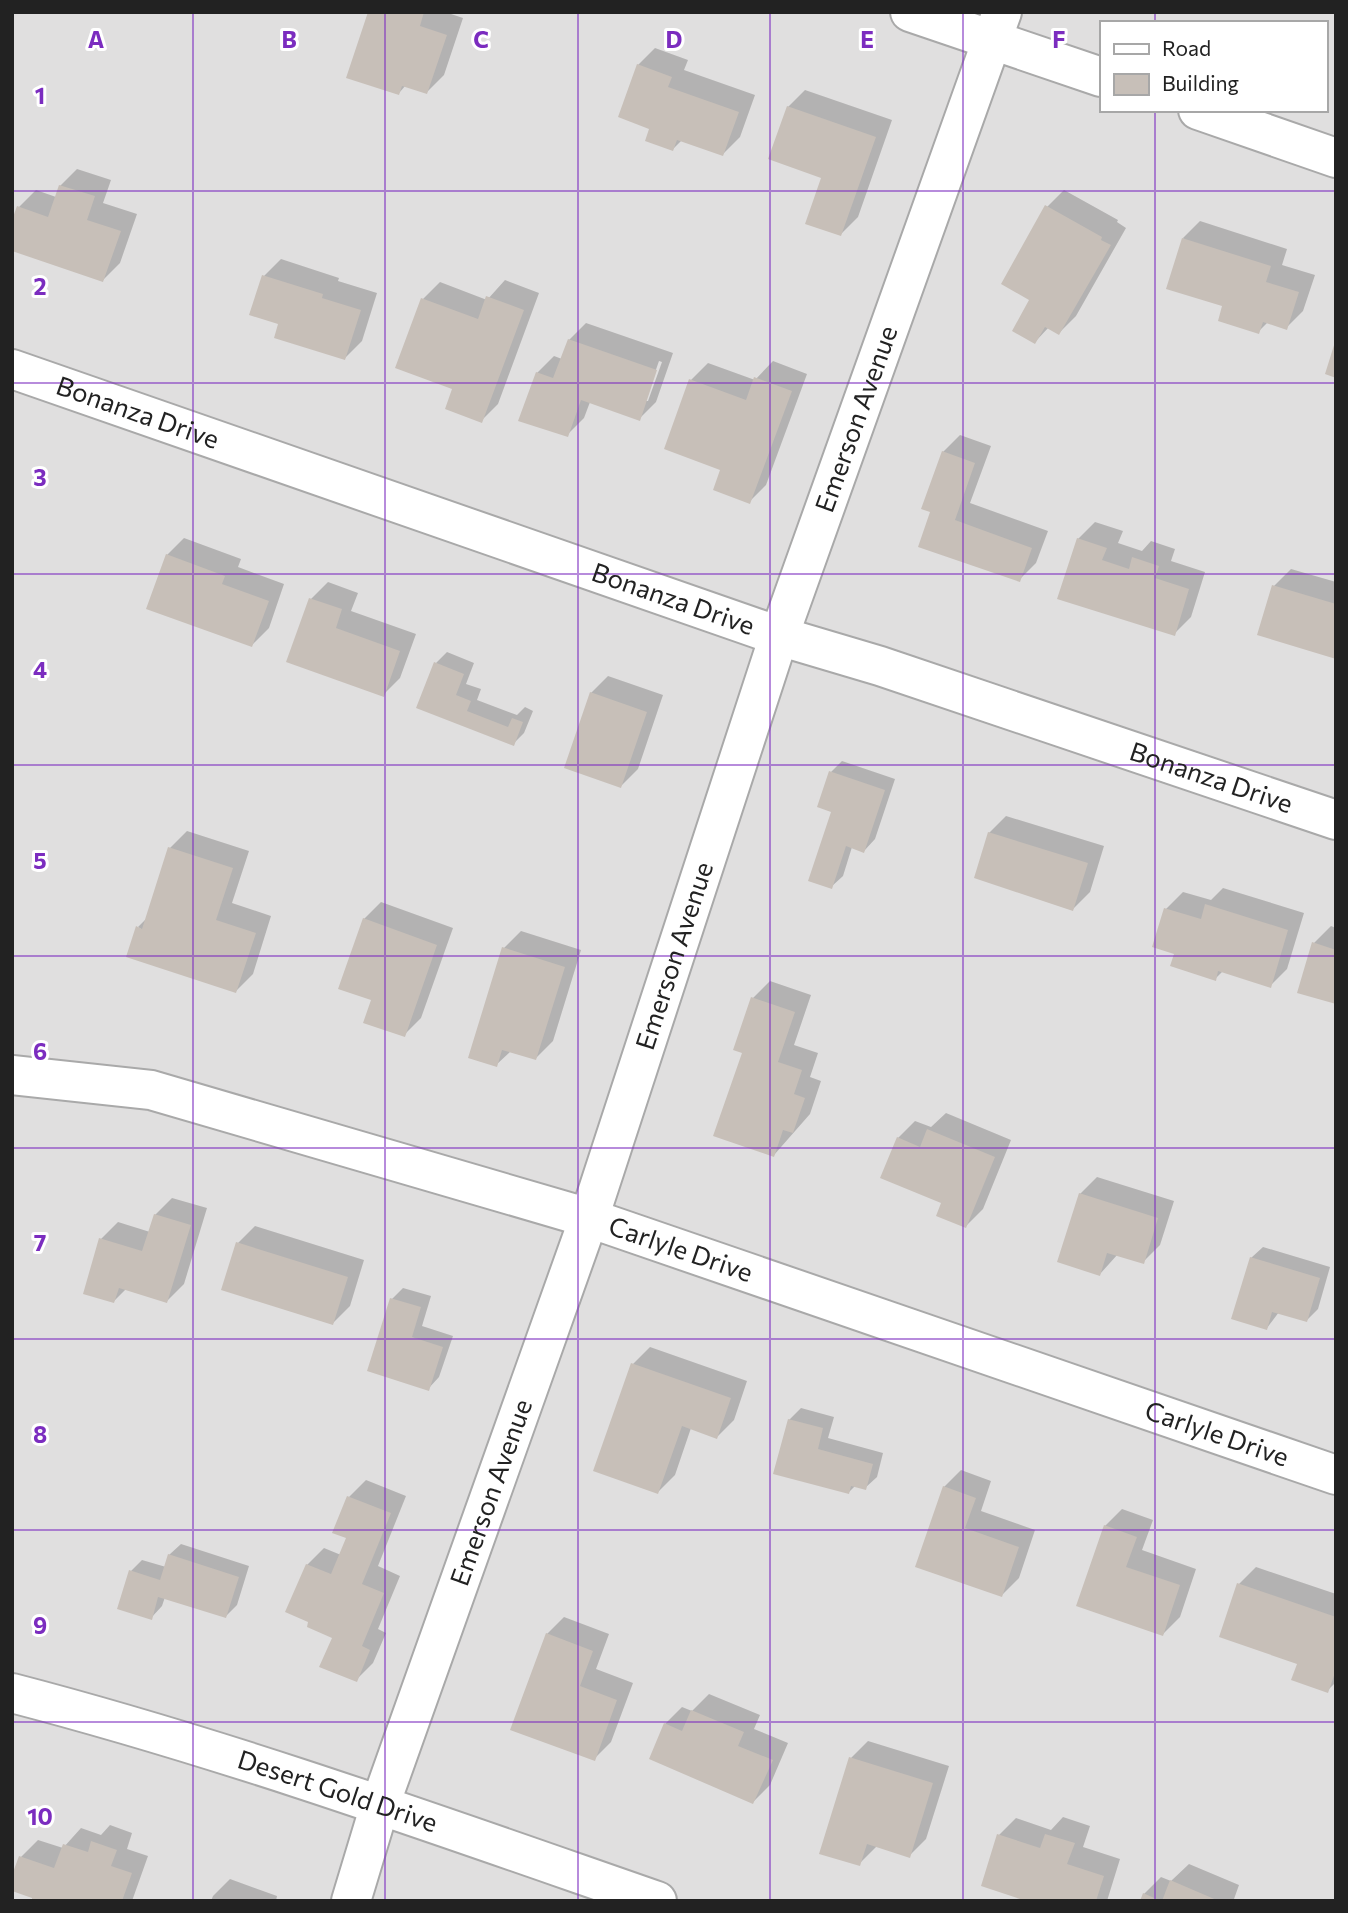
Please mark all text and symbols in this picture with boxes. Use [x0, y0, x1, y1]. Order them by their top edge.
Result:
legend [1100, 21, 1327, 112]
text: A [88, 25, 105, 53]
text: B [281, 25, 297, 53]
text: C [473, 25, 489, 53]
text: D [666, 25, 683, 53]
text: E [860, 25, 874, 53]
text: F [1052, 25, 1066, 53]
text: Road [1162, 35, 1211, 60]
text: Building [1162, 70, 1239, 95]
text: 1 [35, 81, 45, 109]
text: 2 [33, 272, 47, 300]
street label: Emerson Avenue [808, 321, 903, 516]
street label: Bonanza Drive [53, 369, 224, 454]
text: 3 [33, 463, 47, 491]
street label: Bonanza Drive [588, 555, 759, 640]
text: 4 [33, 655, 47, 683]
street label: Bonanza Drive [1126, 735, 1297, 818]
text: 5 [33, 846, 47, 874]
street label: Emerson Avenue [628, 858, 718, 1053]
text: 6 [33, 1037, 47, 1065]
street label: Carlyle Drive [605, 1209, 757, 1287]
text: 7 [34, 1228, 46, 1256]
street label: Carlyle Drive [1141, 1393, 1293, 1472]
street label: Emerson Avenue [442, 1395, 537, 1589]
text: 8 [33, 1420, 47, 1448]
text: 9 [33, 1611, 47, 1639]
street label: Desert Gold Drive [234, 1742, 442, 1838]
text: 10 [27, 1802, 53, 1830]

